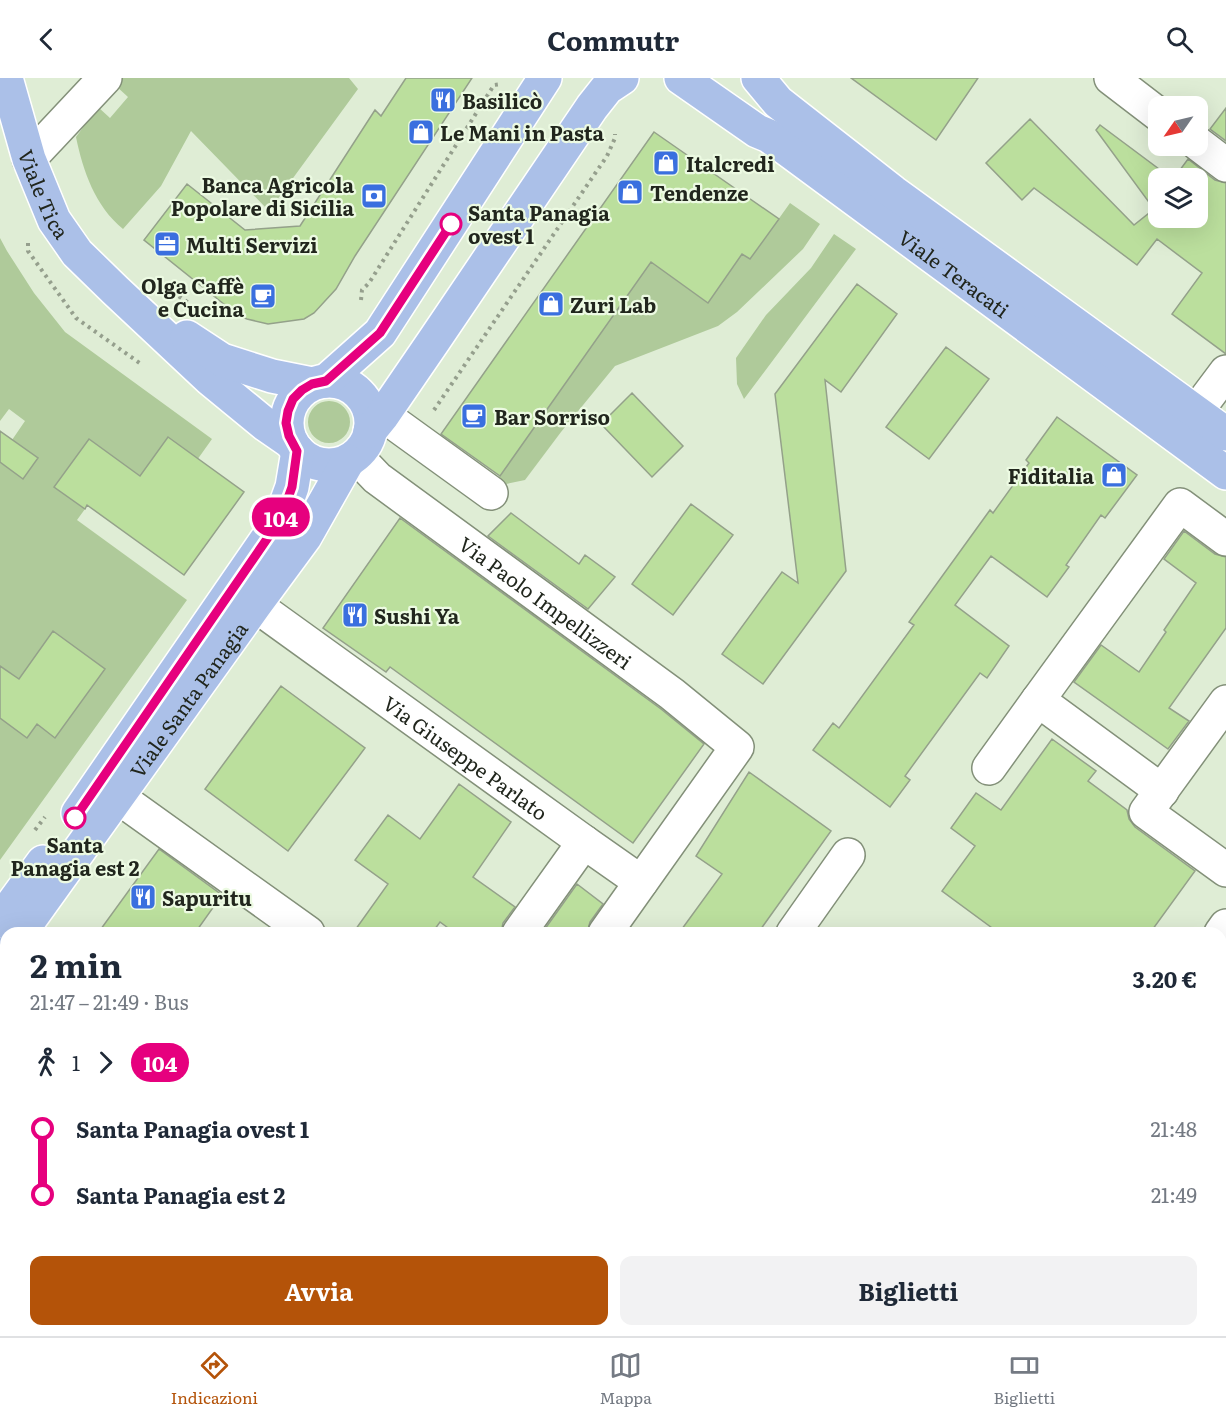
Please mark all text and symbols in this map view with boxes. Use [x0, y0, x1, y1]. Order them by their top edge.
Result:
text: Commutr [547, 19, 679, 59]
icon: back [30, 23, 63, 56]
icon: search [1163, 23, 1196, 56]
restaurant icon: Basilicò [428, 85, 458, 115]
place label: Basilicò [462, 85, 542, 115]
north arrow [1148, 96, 1208, 156]
map controls [1148, 96, 1208, 228]
shop icon: Le Mani in Pasta [406, 117, 436, 147]
place label: Le Mani in Pasta [440, 117, 604, 147]
street label: Viale Tica [12, 146, 77, 245]
shop icon: Italcredi [651, 148, 681, 178]
place label: Italcredi [686, 148, 775, 178]
button: layers [1148, 168, 1208, 228]
place label: Banca Agricola Popolare di Sicilia [171, 169, 354, 222]
shop icon: Tendenze [615, 177, 645, 207]
place label: Tendenze [650, 177, 749, 207]
bank icon: Banca Agricola Popolare di Sicilia [359, 181, 389, 211]
place label: Santa Panagia ovest 1 [468, 197, 610, 250]
marker: Santa Panagia ovest 1 [440, 213, 462, 235]
street label: Viale Teracati [893, 222, 1016, 324]
office icon: Multi Servizi [152, 229, 182, 259]
place label: Multi Servizi [186, 229, 318, 259]
place label: Olga Caffè e Cucina [141, 270, 244, 323]
cafe icon: Olga Caffè e Cucina [248, 281, 278, 311]
shop icon: Zuri Lab [536, 289, 566, 319]
place label: Zuri Lab [570, 289, 656, 319]
cafe icon: Bar Sorriso [459, 401, 489, 431]
place label: Bar Sorriso [494, 401, 610, 431]
place label: Fiditalia [1008, 460, 1094, 490]
shop icon: Fiditalia [1099, 460, 1129, 490]
line badge: 104 [246, 498, 316, 536]
text: 104 [264, 502, 298, 533]
street label: Via Paolo Impellizzeri [453, 528, 639, 676]
restaurant icon: Sushi Ya [340, 600, 370, 630]
place label: Sushi Ya [374, 600, 460, 630]
street label: Viale Santa Panagia [121, 614, 254, 783]
street label: Via Giuseppe Parlato [377, 687, 555, 827]
marker: Santa Panagia est 2 [64, 807, 86, 829]
place label: Santa Panagia est 2 [10, 829, 140, 882]
restaurant icon: Sapuritu [128, 882, 158, 912]
place label: Sapuritu [162, 882, 252, 912]
text: 2 min [30, 939, 122, 988]
text: 3.20 € [1132, 962, 1197, 995]
text: 21:47 – 21:49 · Bus [30, 986, 189, 1016]
icon: walk [30, 1046, 63, 1079]
icon: forward [89, 1046, 122, 1079]
text: 1 [72, 1047, 80, 1077]
text: 104 [143, 1047, 177, 1078]
text: Santa Panagia ovest 1 [76, 1112, 309, 1145]
text: 21:48 [1150, 1113, 1197, 1143]
text: Santa Panagia est 2 [76, 1178, 285, 1211]
text: 21:49 [1151, 1179, 1197, 1209]
button: Avvia [30, 1256, 608, 1325]
button: Biglietti [620, 1256, 1197, 1325]
tab: Indicazioni [171, 1349, 258, 1409]
tab: Mappa [599, 1349, 652, 1409]
tab: Biglietti [993, 1349, 1055, 1409]

